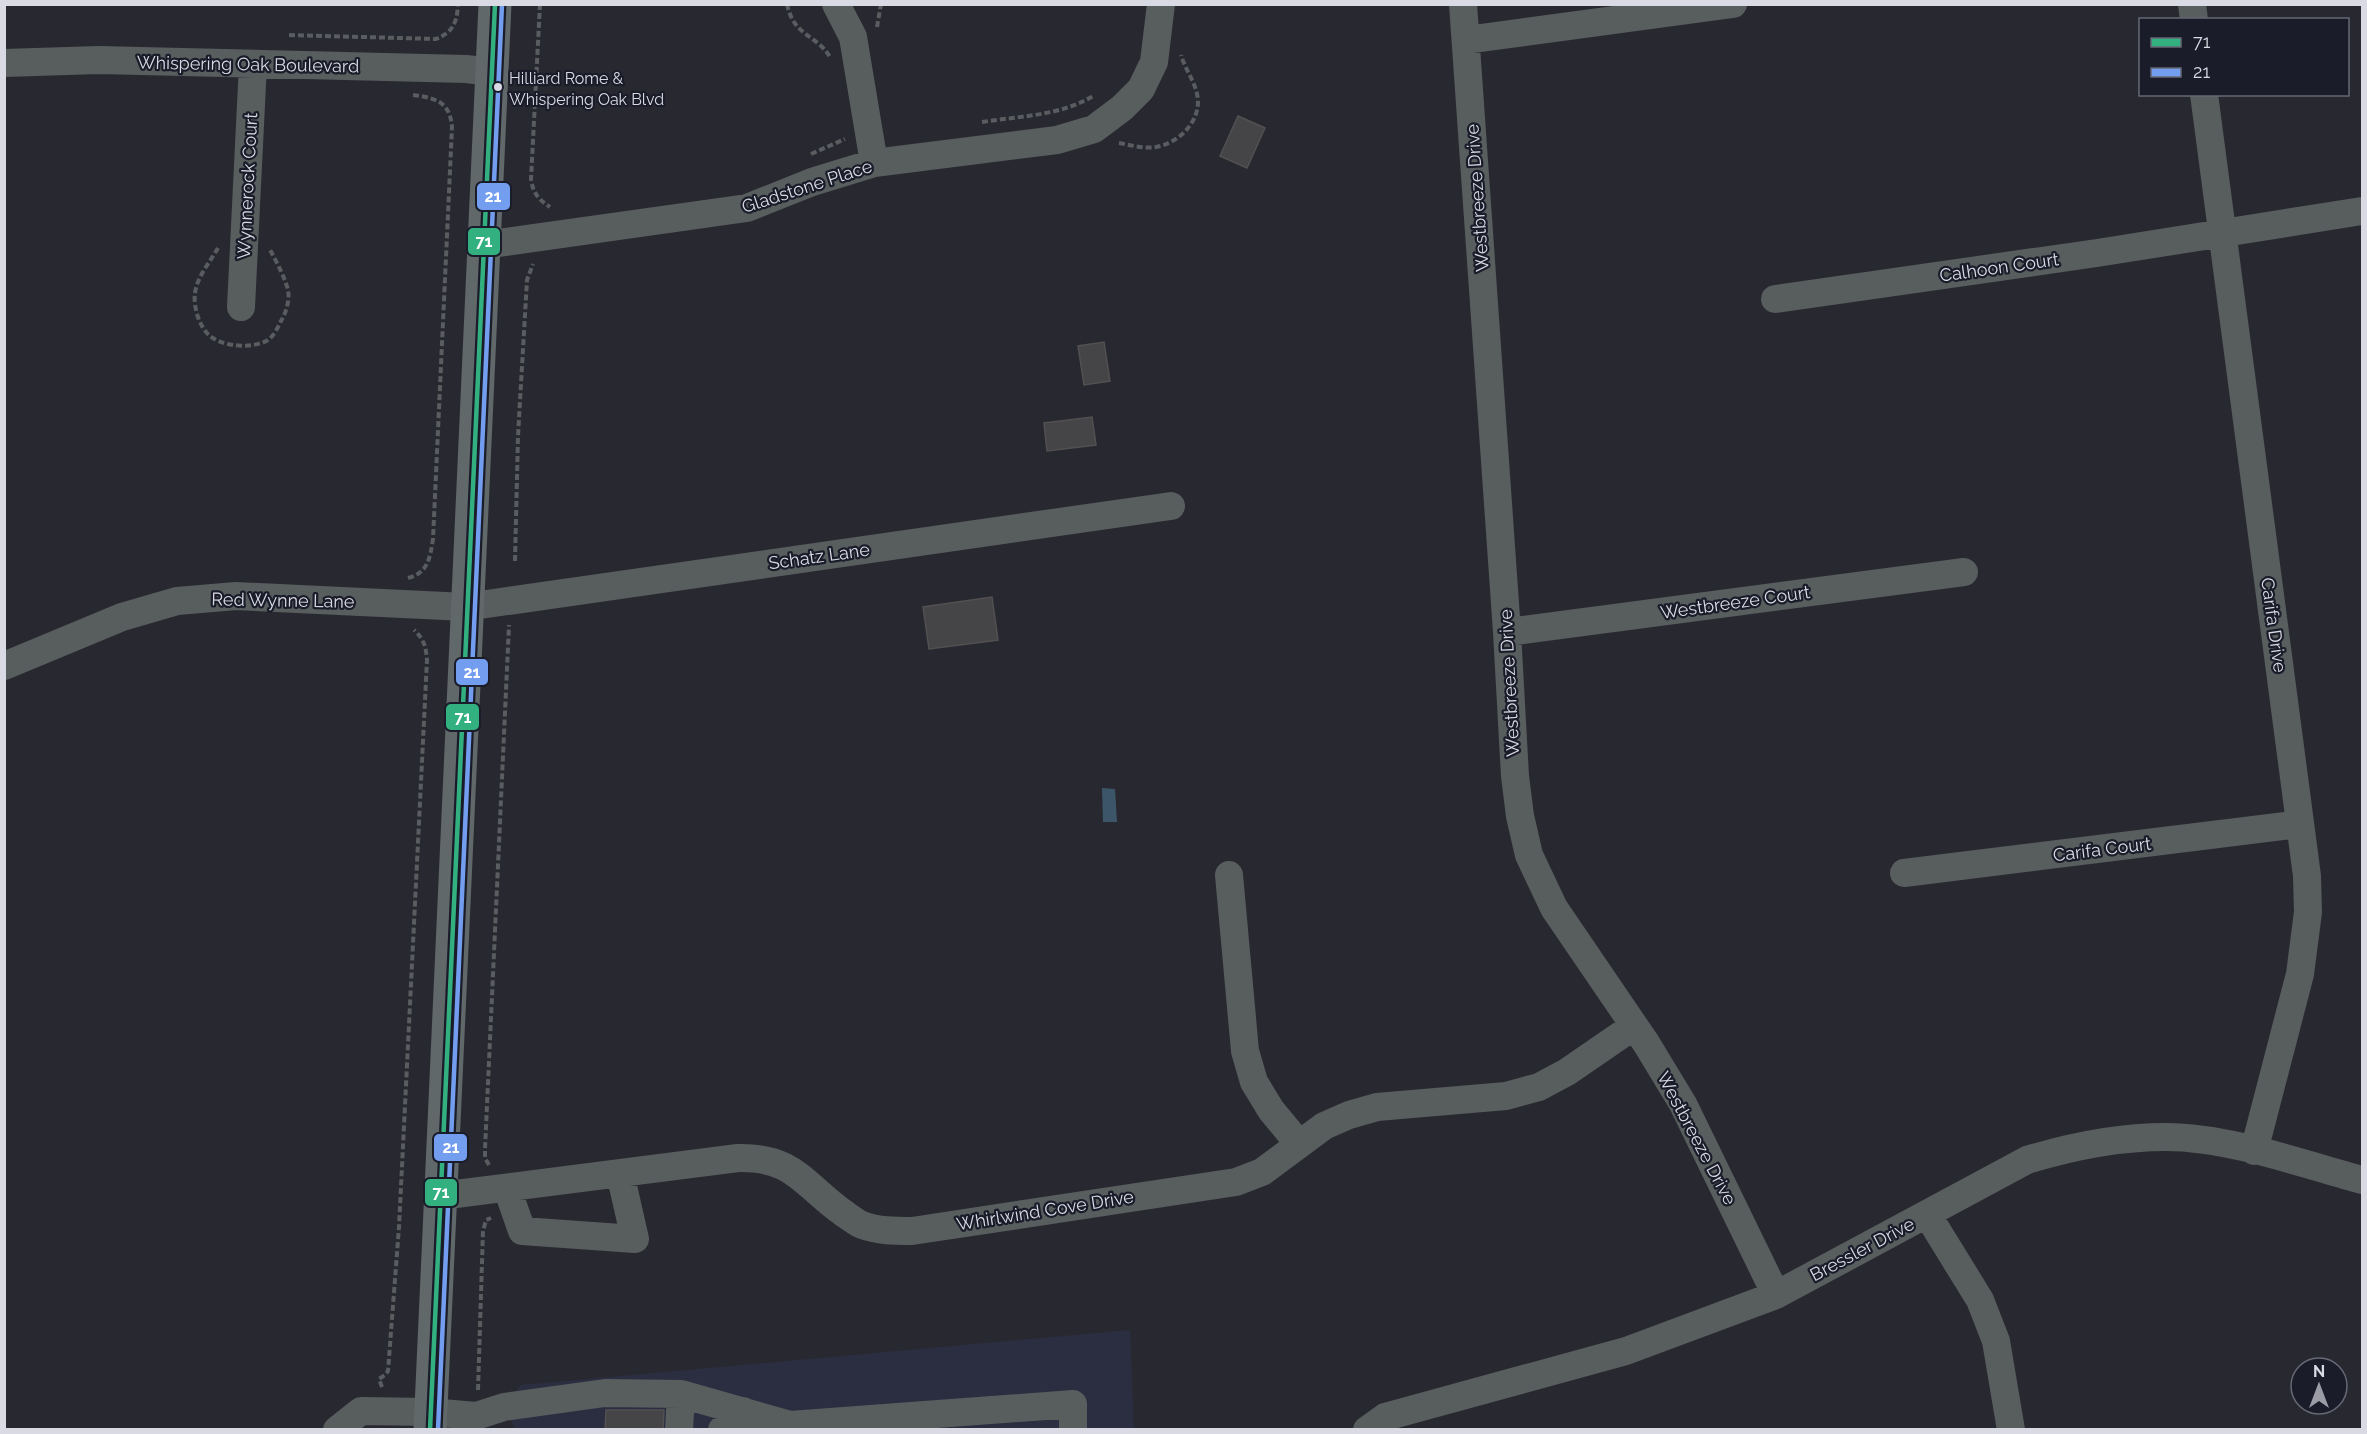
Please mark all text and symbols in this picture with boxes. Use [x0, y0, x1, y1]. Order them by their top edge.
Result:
legend [2139, 18, 2349, 96]
text: 71 [2193, 31, 2211, 52]
street label: Whispering Oak Boulevard [137, 52, 359, 76]
text: 21 [2193, 61, 2210, 82]
place label: Hilliard Rome & Whispering Oak Blvd [509, 69, 664, 109]
marker: Hilliard Rome & Whispering Oak Blvd [492, 81, 504, 93]
street label: Wynnerock Court [233, 112, 261, 260]
street label: Westbreeze Drive [1461, 123, 1493, 272]
street label: Gladstone Place [739, 155, 875, 217]
line badge: 21 [476, 182, 511, 211]
text: 21 [485, 187, 502, 206]
line badge: 71 [467, 227, 501, 256]
text: 71 [476, 232, 493, 251]
street label: Calhoon Court [1938, 248, 2060, 286]
street label: Schatz Lane [767, 538, 871, 573]
street label: Carifa Drive [2257, 576, 2291, 674]
street label: Westbreeze Court [1659, 581, 1811, 623]
street label: Red Wynne Lane [211, 588, 355, 612]
street label: Westbreeze Drive [1495, 608, 1523, 757]
line badge: 21 [455, 658, 489, 686]
text: 21 [464, 663, 481, 682]
line badge: 71 [445, 703, 480, 731]
text: 71 [455, 708, 472, 727]
street label: Carifa Court [2052, 833, 2152, 865]
street label: Westbreeze Drive [1653, 1068, 1741, 1209]
line badge: 21 [433, 1133, 468, 1162]
text: 21 [443, 1138, 460, 1157]
line badge: 71 [424, 1178, 458, 1207]
text: 71 [433, 1183, 450, 1202]
street label: Whirlwind Cove Drive [955, 1186, 1136, 1234]
street label: Bressler Drive [1806, 1213, 1918, 1285]
north arrow [2289, 1356, 2349, 1416]
text: N [2313, 1362, 2325, 1381]

